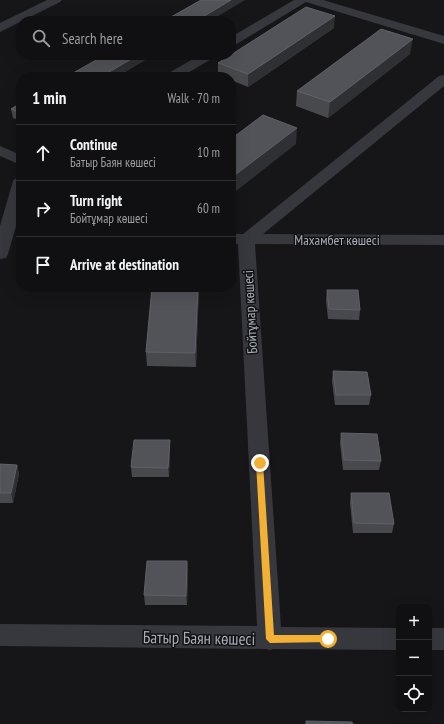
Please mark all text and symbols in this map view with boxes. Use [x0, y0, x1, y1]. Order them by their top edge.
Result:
search box [16, 16, 236, 60]
icon: search [30, 27, 52, 49]
text: Search here [62, 29, 123, 48]
text: 1 min [32, 87, 66, 109]
text: Walk · 70 m [168, 90, 220, 107]
text: Continue [70, 135, 117, 154]
icon: ahead [32, 142, 54, 164]
text: 10 m [197, 144, 220, 161]
text: Батыр Баян көшесі [70, 154, 156, 171]
text: Turn right [70, 191, 122, 210]
icon: right [32, 198, 54, 220]
text: 60 m [197, 200, 220, 217]
text: Бойтұмар көшесі [70, 210, 148, 227]
street label: Махамбет көшесі [294, 231, 380, 249]
icon: arrive [32, 254, 54, 276]
text: Arrive at destination [70, 255, 179, 274]
street label: Бойтұмар көшесі [239, 270, 261, 354]
route end [251, 454, 269, 472]
map controls [396, 604, 432, 712]
button: + [396, 604, 432, 640]
street label: Батыр Баян көшесі [143, 626, 255, 650]
route start [319, 630, 337, 648]
button: − [396, 640, 432, 676]
button: locate [396, 676, 432, 712]

